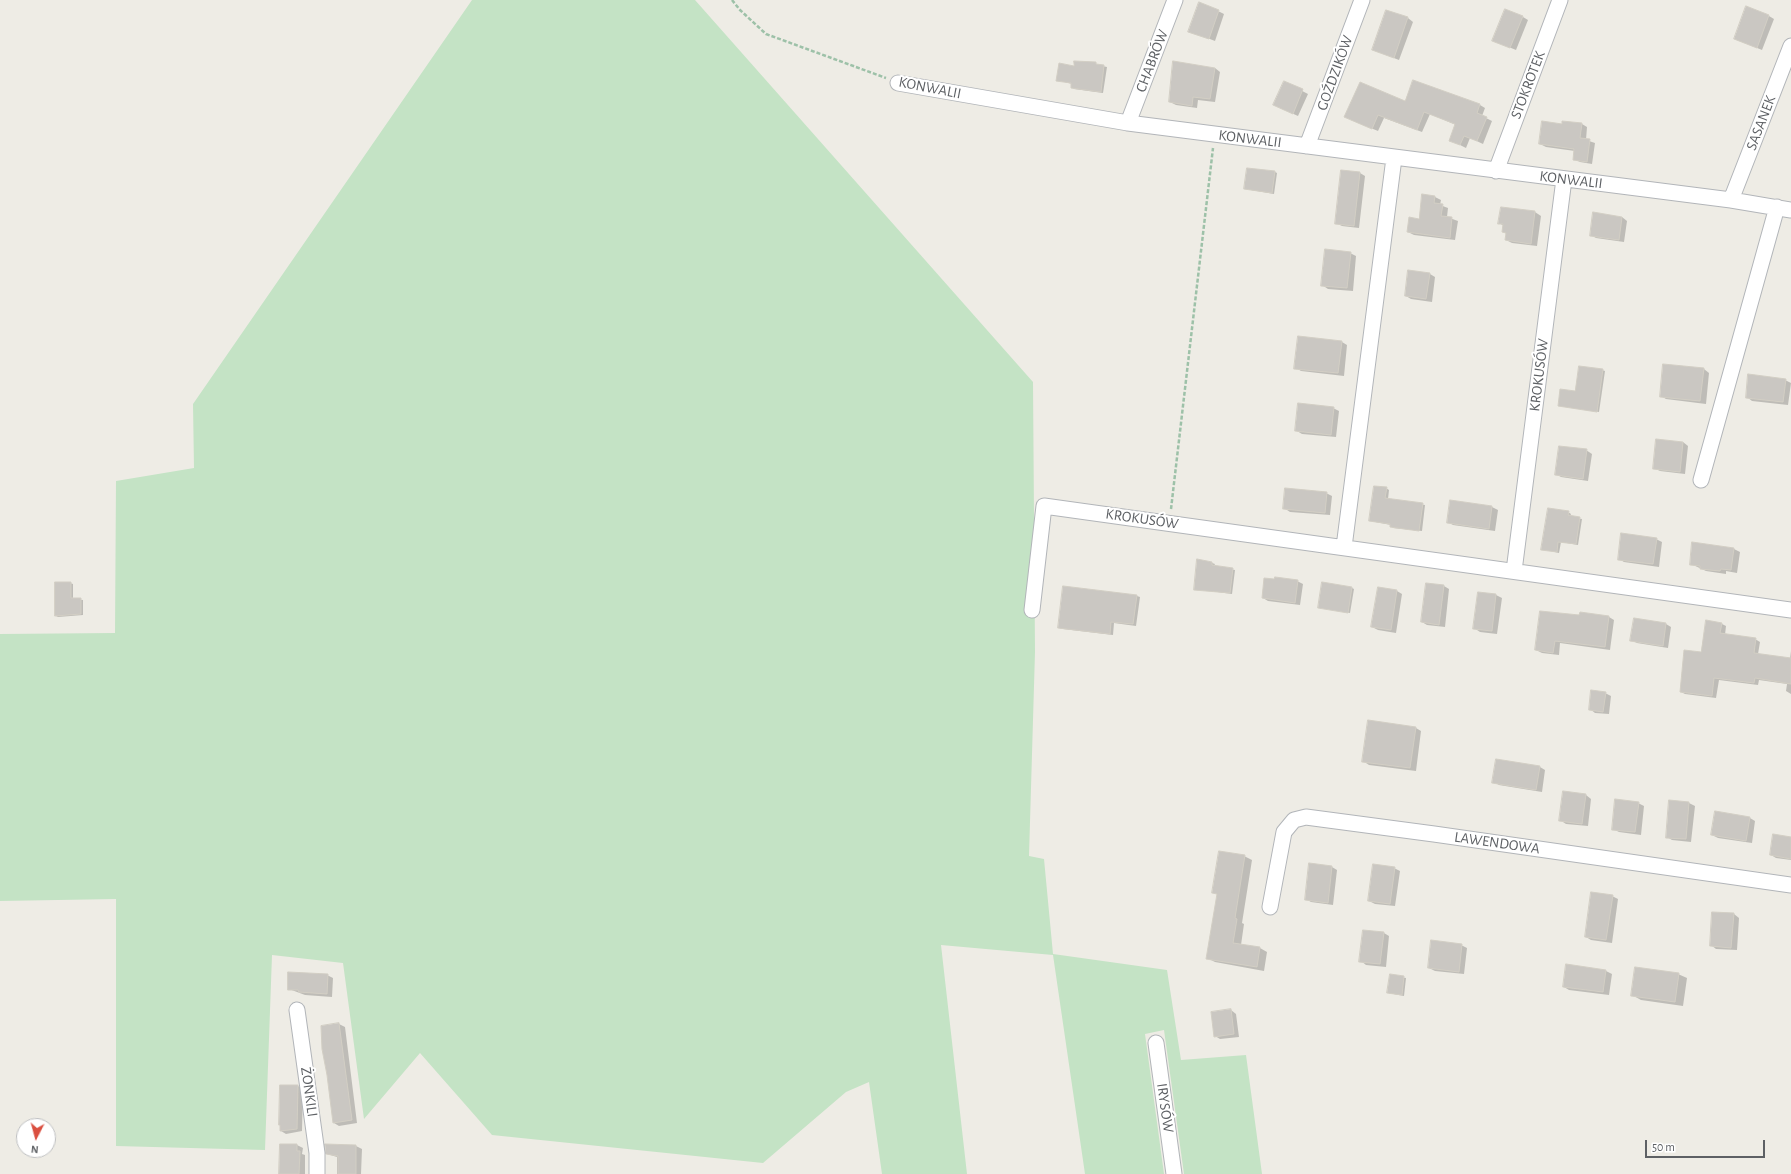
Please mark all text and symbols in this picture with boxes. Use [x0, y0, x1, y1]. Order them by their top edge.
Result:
street label: CHABRÓW [1132, 27, 1172, 95]
street label: GOŹDZIKÓW [1313, 33, 1357, 113]
street label: STOKROTEK [1507, 49, 1549, 121]
street label: KONWALII [897, 73, 963, 103]
street label: SASANEK [1742, 93, 1780, 153]
street label: KONWALII [1217, 126, 1283, 152]
street label: KONWALII [1538, 167, 1604, 193]
street label: KROKUSÓW [1526, 338, 1552, 412]
street label: KROKUSÓW [1104, 505, 1180, 533]
street label: LAWENDOWA [1453, 828, 1541, 858]
street label: ŻONKILI [297, 1066, 321, 1118]
street label: IRYSÓW [1153, 1082, 1177, 1134]
north arrow [16, 1118, 56, 1158]
scale bar [1647, 1132, 1767, 1158]
text: 50 m [1652, 1141, 1675, 1153]
text: N [30, 1144, 39, 1155]

